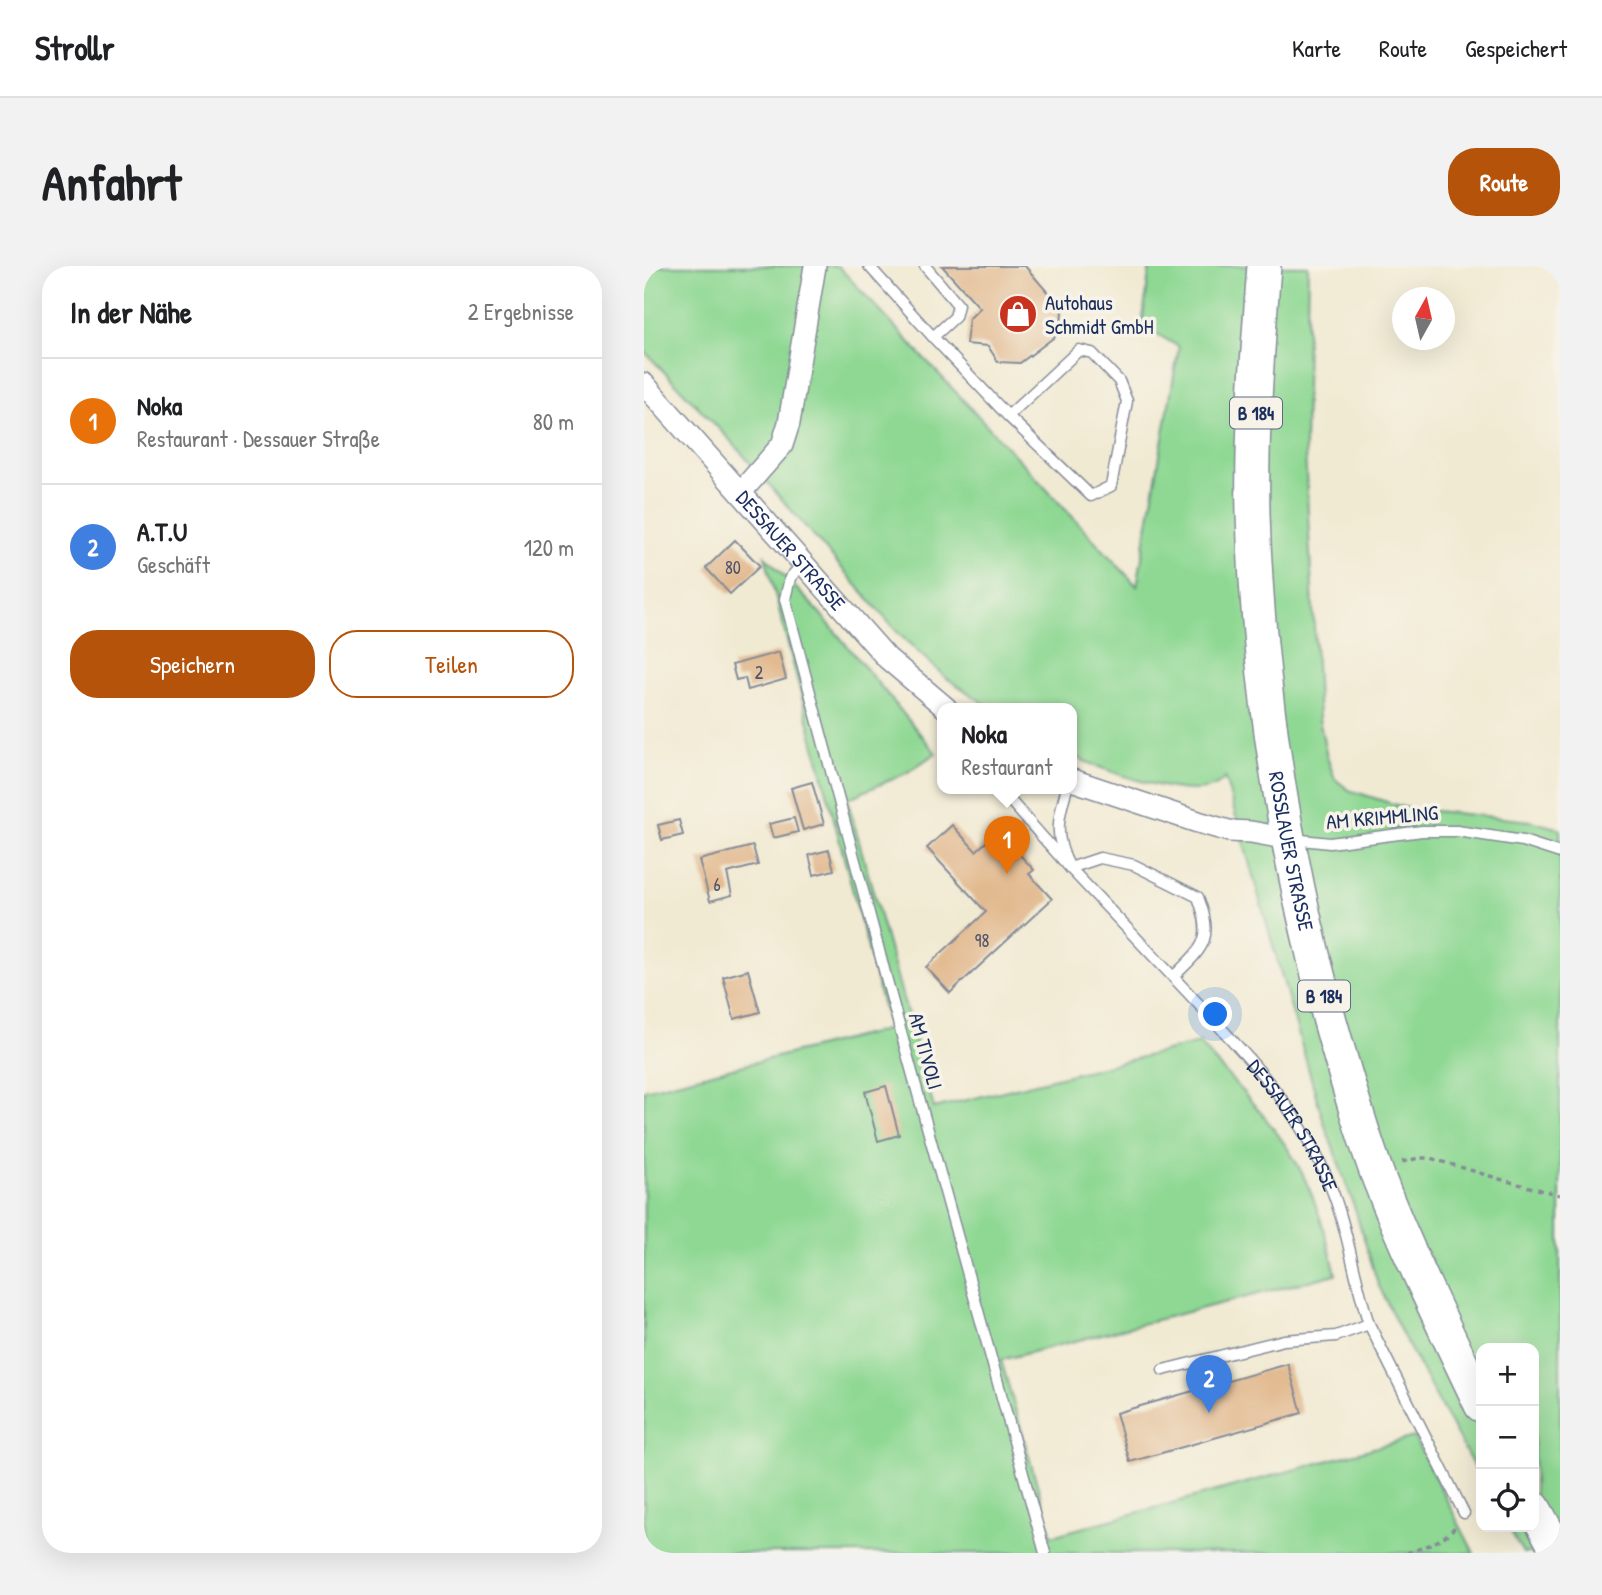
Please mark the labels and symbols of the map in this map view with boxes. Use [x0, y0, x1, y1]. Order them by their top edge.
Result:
north arrow [1392, 287, 1455, 350]
place label: Autohaus Schmidt GmbH [1045, 288, 1154, 341]
shop icon: Autohaus Schmidt GmbH [997, 293, 1039, 335]
road number: B 184 [1230, 398, 1282, 428]
street label: DESSAUER STRASSE [730, 484, 853, 617]
house number: 80 [725, 555, 741, 580]
house number: 2 [755, 660, 764, 685]
street label: ROSSLAUER STRASSE [1262, 769, 1321, 934]
street label: AM KRIMMLING [1325, 798, 1439, 836]
pin: 1 [984, 816, 1030, 874]
house number: 6 [713, 872, 721, 897]
house number: 98 [975, 928, 989, 953]
road number: B 184 [1298, 981, 1350, 1012]
your location [1198, 997, 1232, 1031]
street label: AM TIVOLI [902, 1009, 950, 1093]
street label: DESSAUER STRASSE [1241, 1053, 1346, 1196]
pin: 2 [1186, 1355, 1232, 1413]

